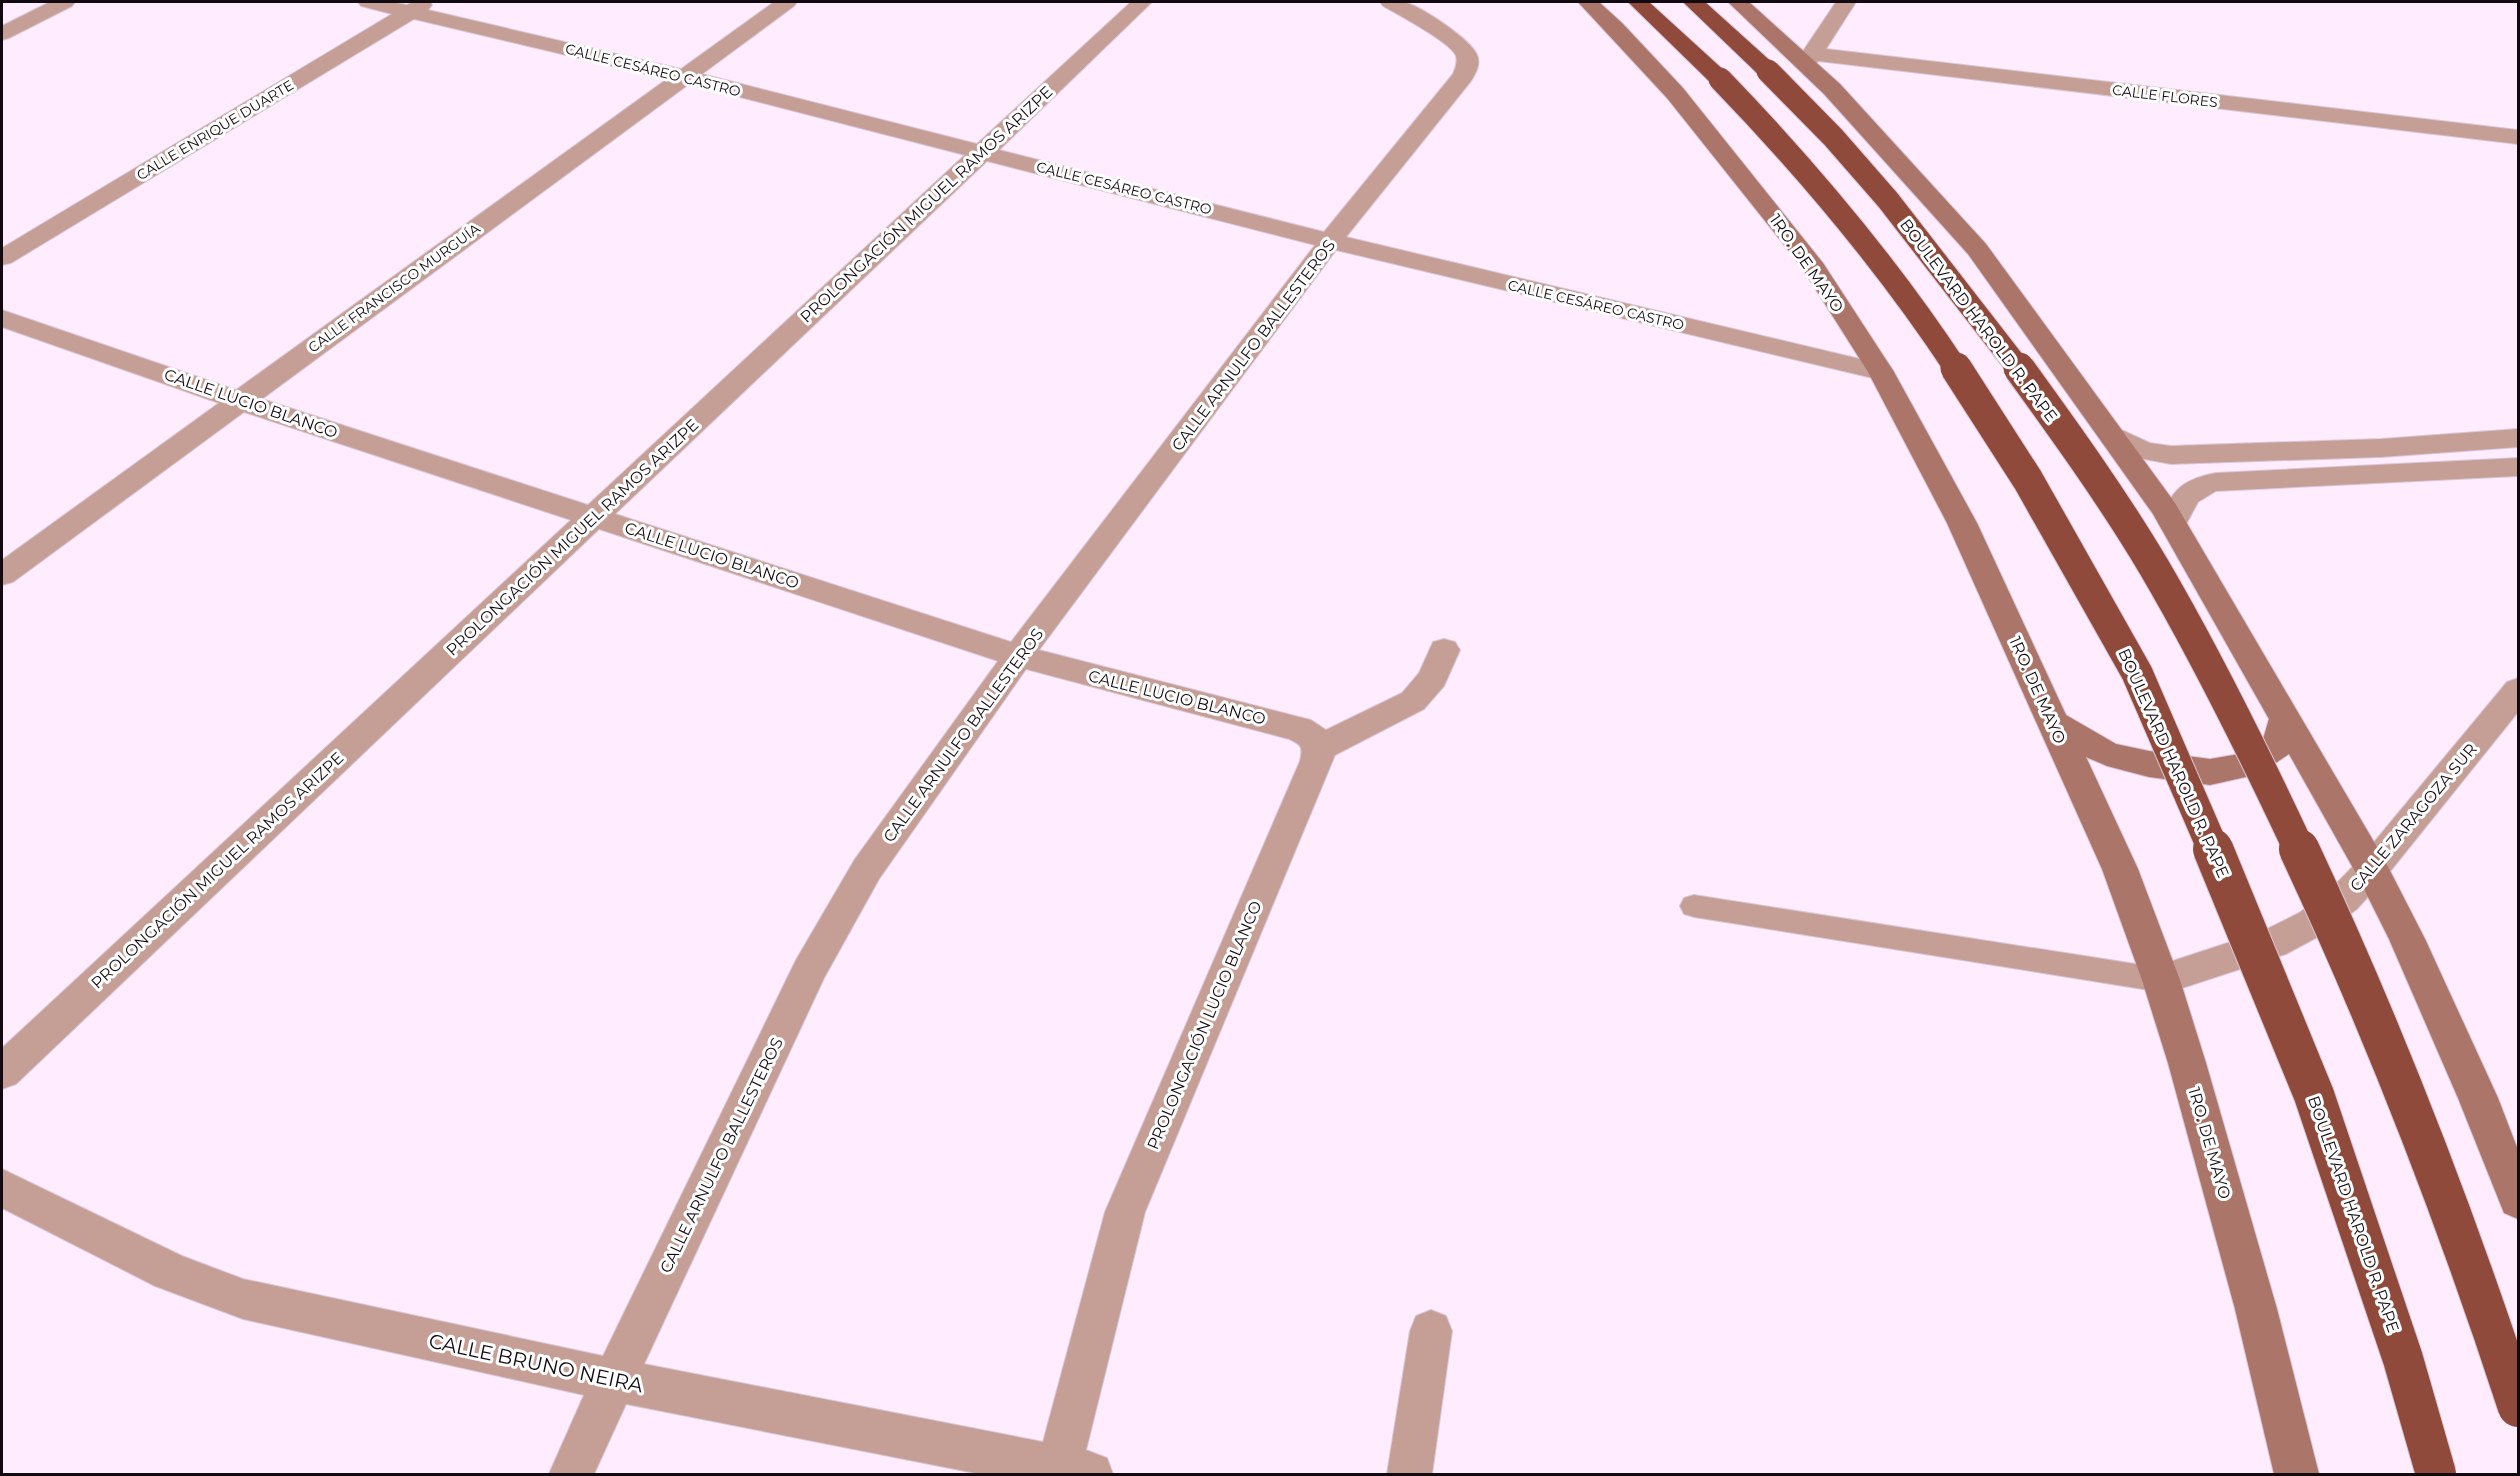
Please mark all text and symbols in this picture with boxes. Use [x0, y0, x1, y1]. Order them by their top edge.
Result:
street label: CALLE CESÁREO CASTRO [563, 39, 743, 101]
street label: CALLE ENRIQUE DUARTE [133, 76, 297, 184]
street label: CALLE FLORES [2111, 81, 2219, 111]
street label: PROLONGACIÓN MIGUEL RAMOS ARIZPE [796, 82, 1056, 327]
street label: CALLE CESÁREO CASTRO [1034, 157, 1214, 219]
street label: 1RO. DE MAYO [1766, 211, 1847, 316]
street label: BOULEVARD HAROLD R. PAPE [1896, 215, 2061, 425]
street label: CALLE FRANCISCO MURGUÍA [305, 219, 484, 356]
street label: CALLE ARNULFO BALLESTEROS [1168, 236, 1339, 455]
street label: CALLE CESÁREO CASTRO [1506, 276, 1686, 334]
street label: CALLE LUCIO BLANCO [162, 365, 340, 442]
street label: PROLONGACIÓN MIGUEL RAMOS ARIZPE [442, 415, 702, 660]
street label: CALLE LUCIO BLANCO [622, 518, 801, 593]
street label: CALLE ARNULFO BALLESTEROS [879, 625, 1047, 846]
street label: 1RO. DE MAYO [2005, 634, 2070, 747]
street label: BOULEVARD HAROLD R. PAPE [2114, 646, 2233, 881]
street label: CALLE LUCIO BLANCO [1086, 666, 1268, 729]
street label: CALLE ZARAGOZA SUR [2346, 740, 2481, 895]
street label: PROLONGACIÓN MIGUEL RAMOS ARIZPE [87, 748, 347, 993]
street label: PROLONGACIÓN LUCIO BLANCO [1143, 898, 1266, 1152]
street label: CALLE ARNULFO BALLESTEROS [656, 1034, 787, 1276]
street label: 1RO. DE MAYO [2185, 1085, 2235, 1201]
street label: BOULEVARD HAROLD R. PAPE [2304, 1093, 2403, 1335]
street label: CALLE BRUNO NEIRA [427, 1329, 646, 1398]

